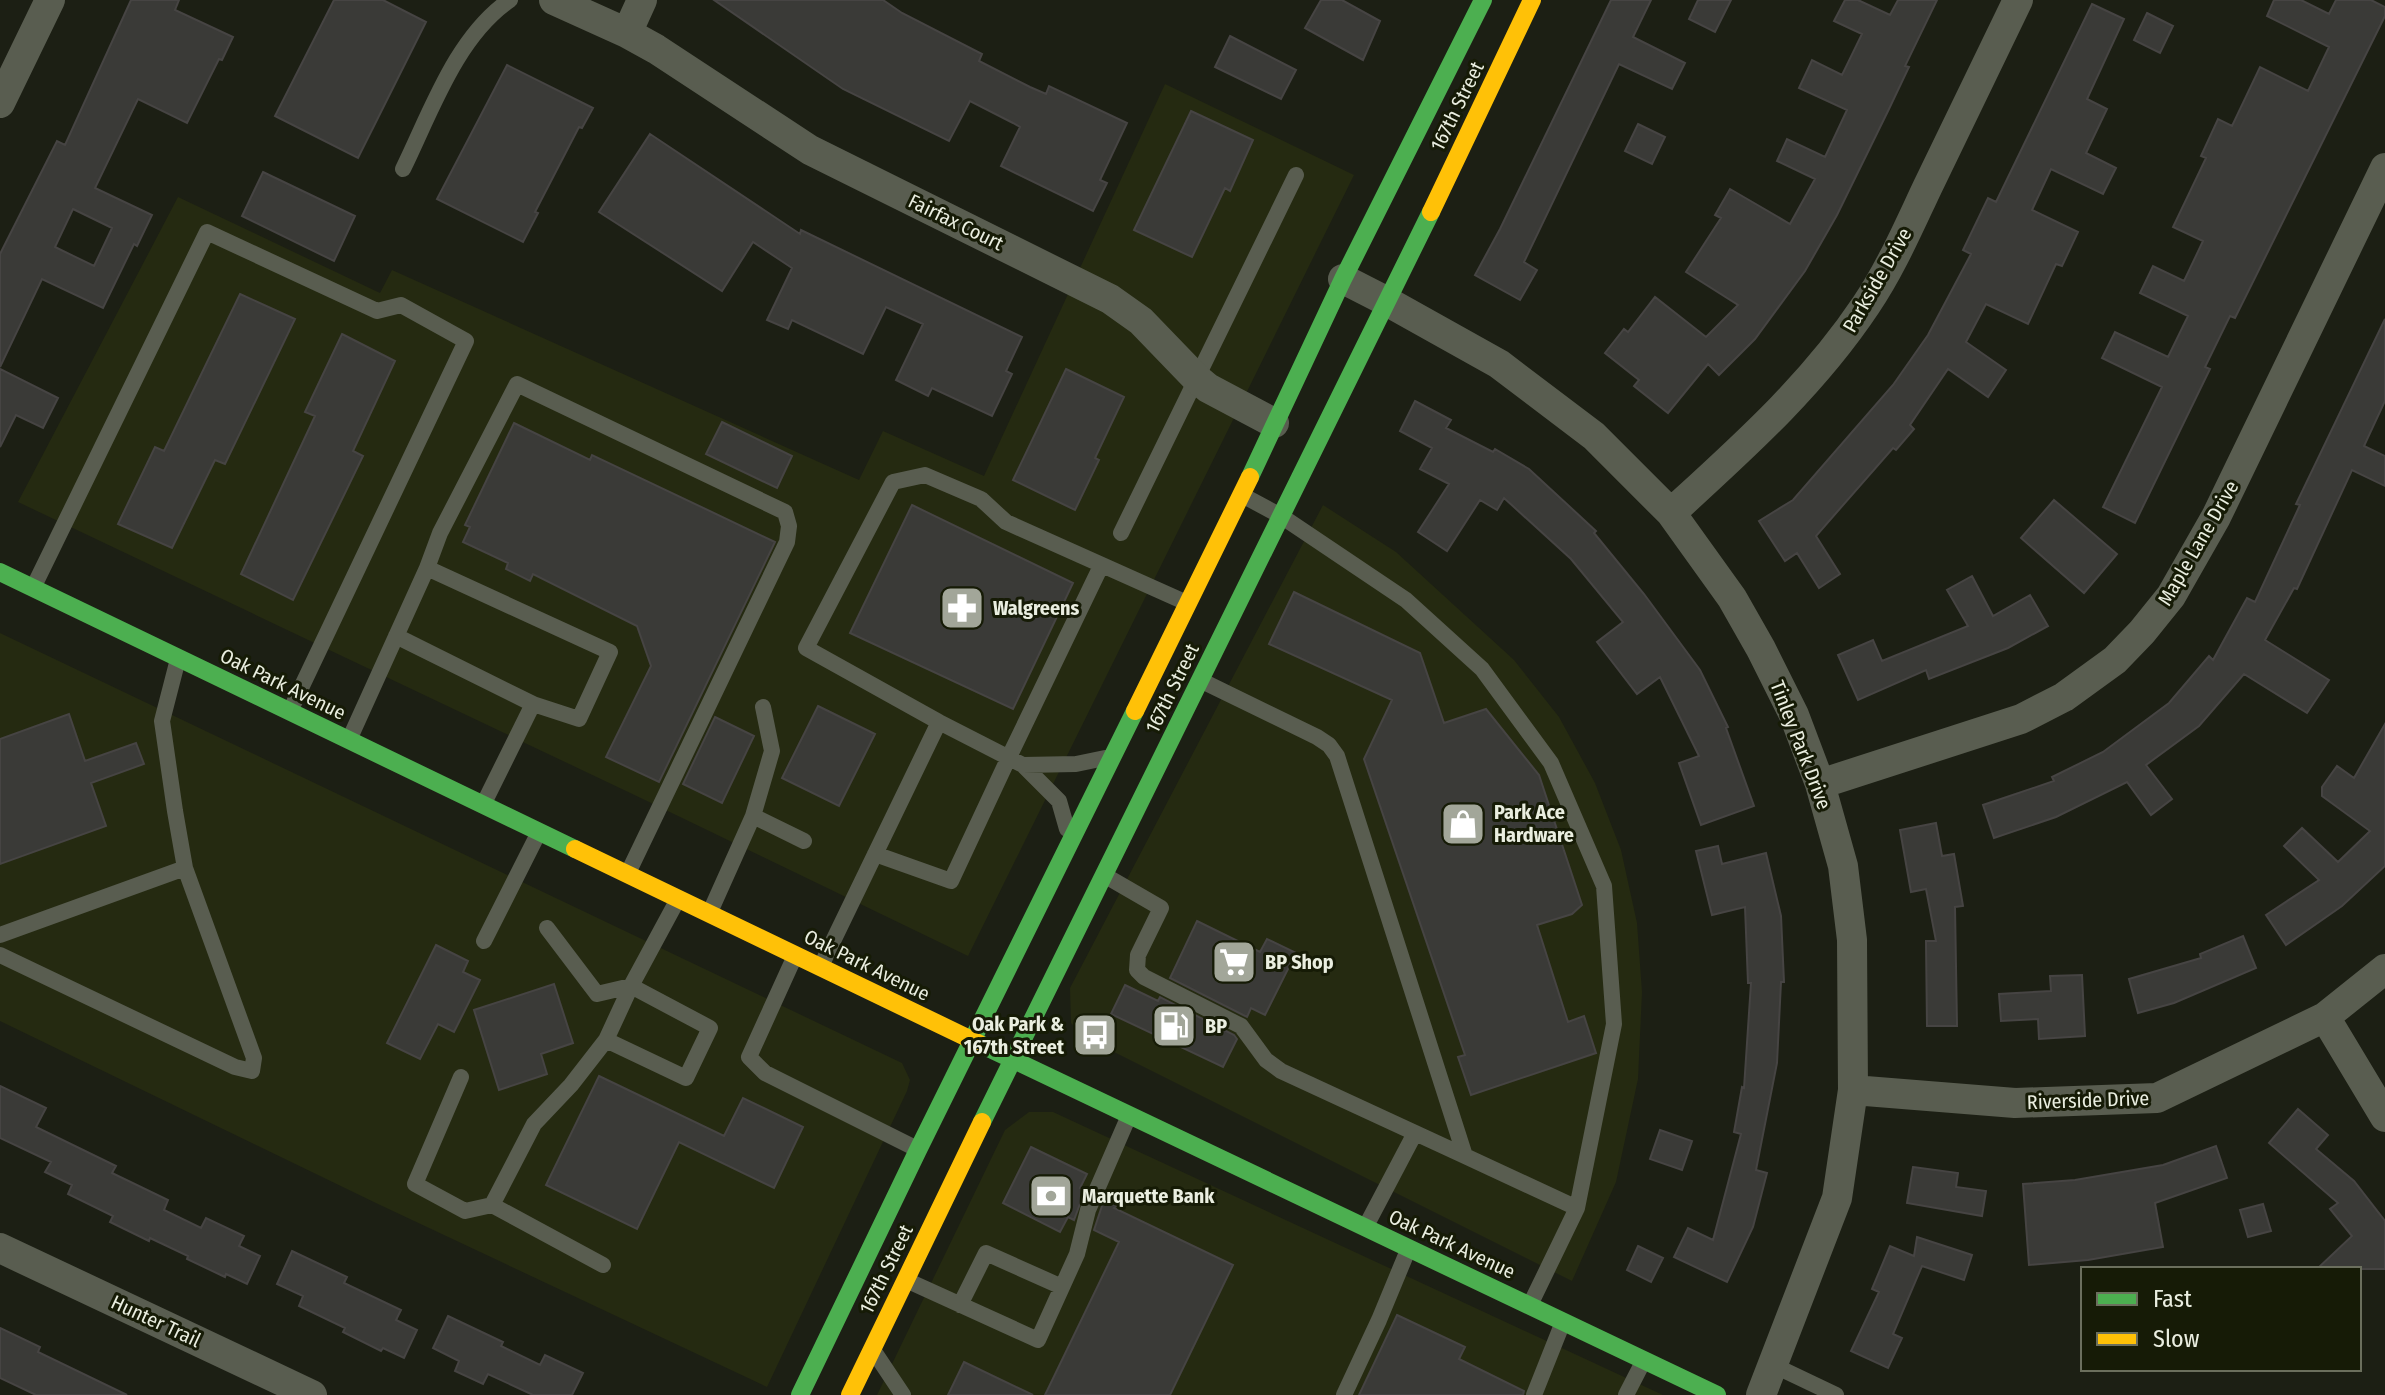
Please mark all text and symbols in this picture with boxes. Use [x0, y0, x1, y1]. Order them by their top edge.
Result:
street label: 167th Street [1425, 57, 1489, 155]
street label: Fairfax Court [905, 189, 1008, 255]
street label: Parkside Drive [1837, 223, 1917, 337]
street label: Maple Lane Drive [2153, 476, 2243, 610]
pharmacy icon: Walgreens [938, 584, 986, 632]
place label: Walgreens [993, 596, 1079, 620]
street label: 167th Street [1140, 639, 1204, 737]
street label: Oak Park Avenue [216, 643, 350, 725]
street label: Tinley Park Drive [1765, 677, 1837, 813]
shop icon: Park Ace Hardware [1439, 800, 1487, 848]
place label: Park Ace Hardware [1494, 800, 1574, 847]
street label: Oak Park Avenue [800, 924, 934, 1006]
supermarket icon: BP Shop [1210, 938, 1258, 986]
place label: BP Shop [1265, 950, 1334, 974]
fuel station icon: BP [1150, 1002, 1198, 1050]
bus stop icon: Oak Park & 167th Street [1071, 1011, 1119, 1059]
place label: Oak Park & 167th Street [964, 1012, 1065, 1059]
place label: BP [1205, 1014, 1227, 1038]
street label: Riverside Drive [2026, 1086, 2150, 1114]
bank icon: Marquette Bank [1027, 1172, 1075, 1220]
place label: Marquette Bank [1082, 1184, 1215, 1208]
street label: Oak Park Avenue [1385, 1204, 1519, 1284]
street label: 167th Street [854, 1220, 918, 1318]
legend [2081, 1267, 2361, 1371]
text: Fast [2153, 1285, 2192, 1313]
street label: Hunter Trail [107, 1290, 205, 1352]
text: Slow [2153, 1325, 2200, 1353]

